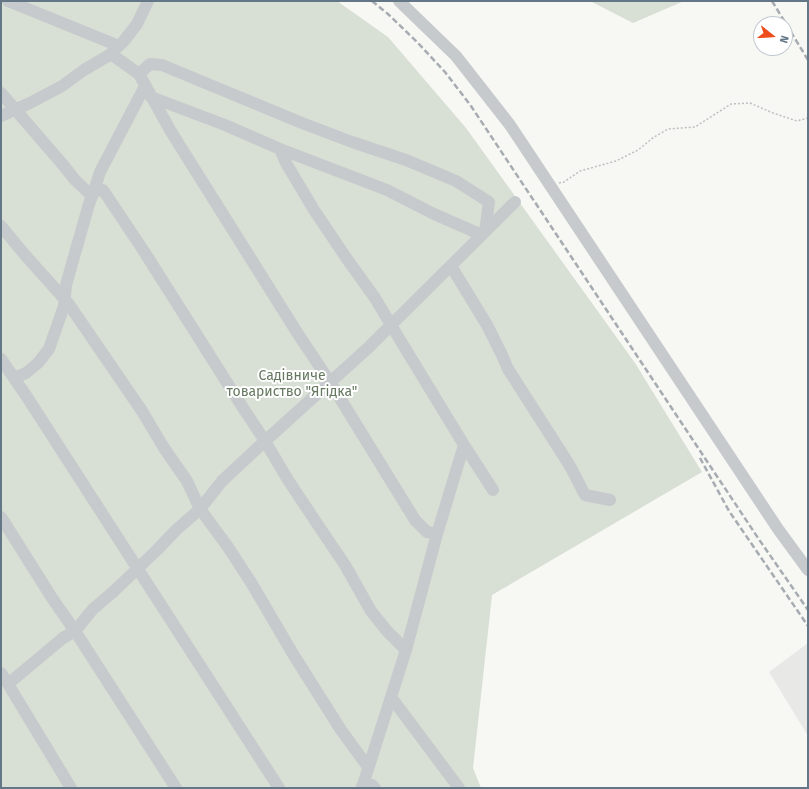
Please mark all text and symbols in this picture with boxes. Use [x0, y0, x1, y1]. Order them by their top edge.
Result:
north arrow [753, 16, 793, 56]
text: N [777, 34, 791, 45]
park label: Садівниче товариство "Ягідка" [227, 368, 357, 400]

